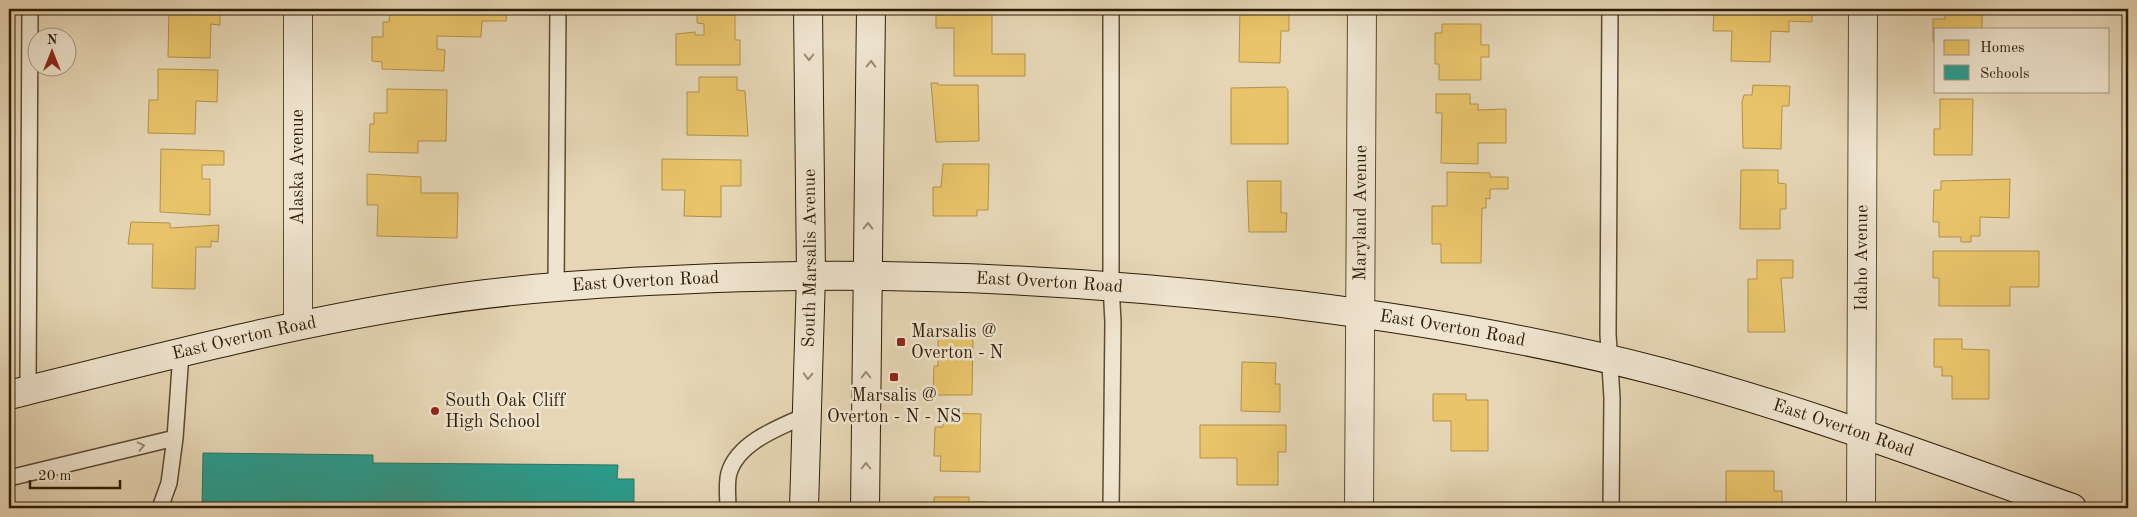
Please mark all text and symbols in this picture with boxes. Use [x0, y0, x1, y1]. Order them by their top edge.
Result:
north arrow [28, 28, 78, 78]
legend [1934, 28, 2110, 92]
text: N [47, 33, 58, 47]
text: Homes [1980, 41, 2025, 56]
one-way arrow [804, 54, 814, 62]
one-way arrow [865, 60, 876, 68]
text: Schools [1980, 67, 2029, 82]
street label: Alaska Avenue [289, 109, 307, 225]
street label: Maryland Avenue [1351, 145, 1370, 281]
street label: South Marsalis Avenue [800, 169, 820, 348]
street label: Idaho Avenue [1853, 205, 1871, 311]
one-way arrow [863, 222, 873, 230]
street label: East Overton Road [571, 269, 720, 295]
street label: East Overton Road [975, 269, 1124, 296]
street label: East Overton Road [1378, 307, 1527, 350]
street label: East Overton Road [170, 313, 318, 363]
place label: Marsalis @ Overton - N [911, 323, 1004, 362]
marker: Marsalis @ Overton - N [895, 336, 907, 348]
one-way arrow [861, 370, 871, 378]
marker: Marsalis @ Overton - N - NS [888, 371, 900, 383]
one-way arrow [803, 372, 813, 380]
place label: Marsalis @ Overton - N - NS [827, 387, 961, 426]
place label: South Oak Cliff High School [445, 392, 566, 431]
street label: East Overton Road [1771, 396, 1916, 460]
marker: South Oak Cliff High School [429, 405, 441, 417]
one-way arrow [137, 441, 146, 452]
scale bar [30, 457, 120, 489]
one-way arrow [861, 462, 871, 470]
text: 20 m [38, 469, 72, 484]

